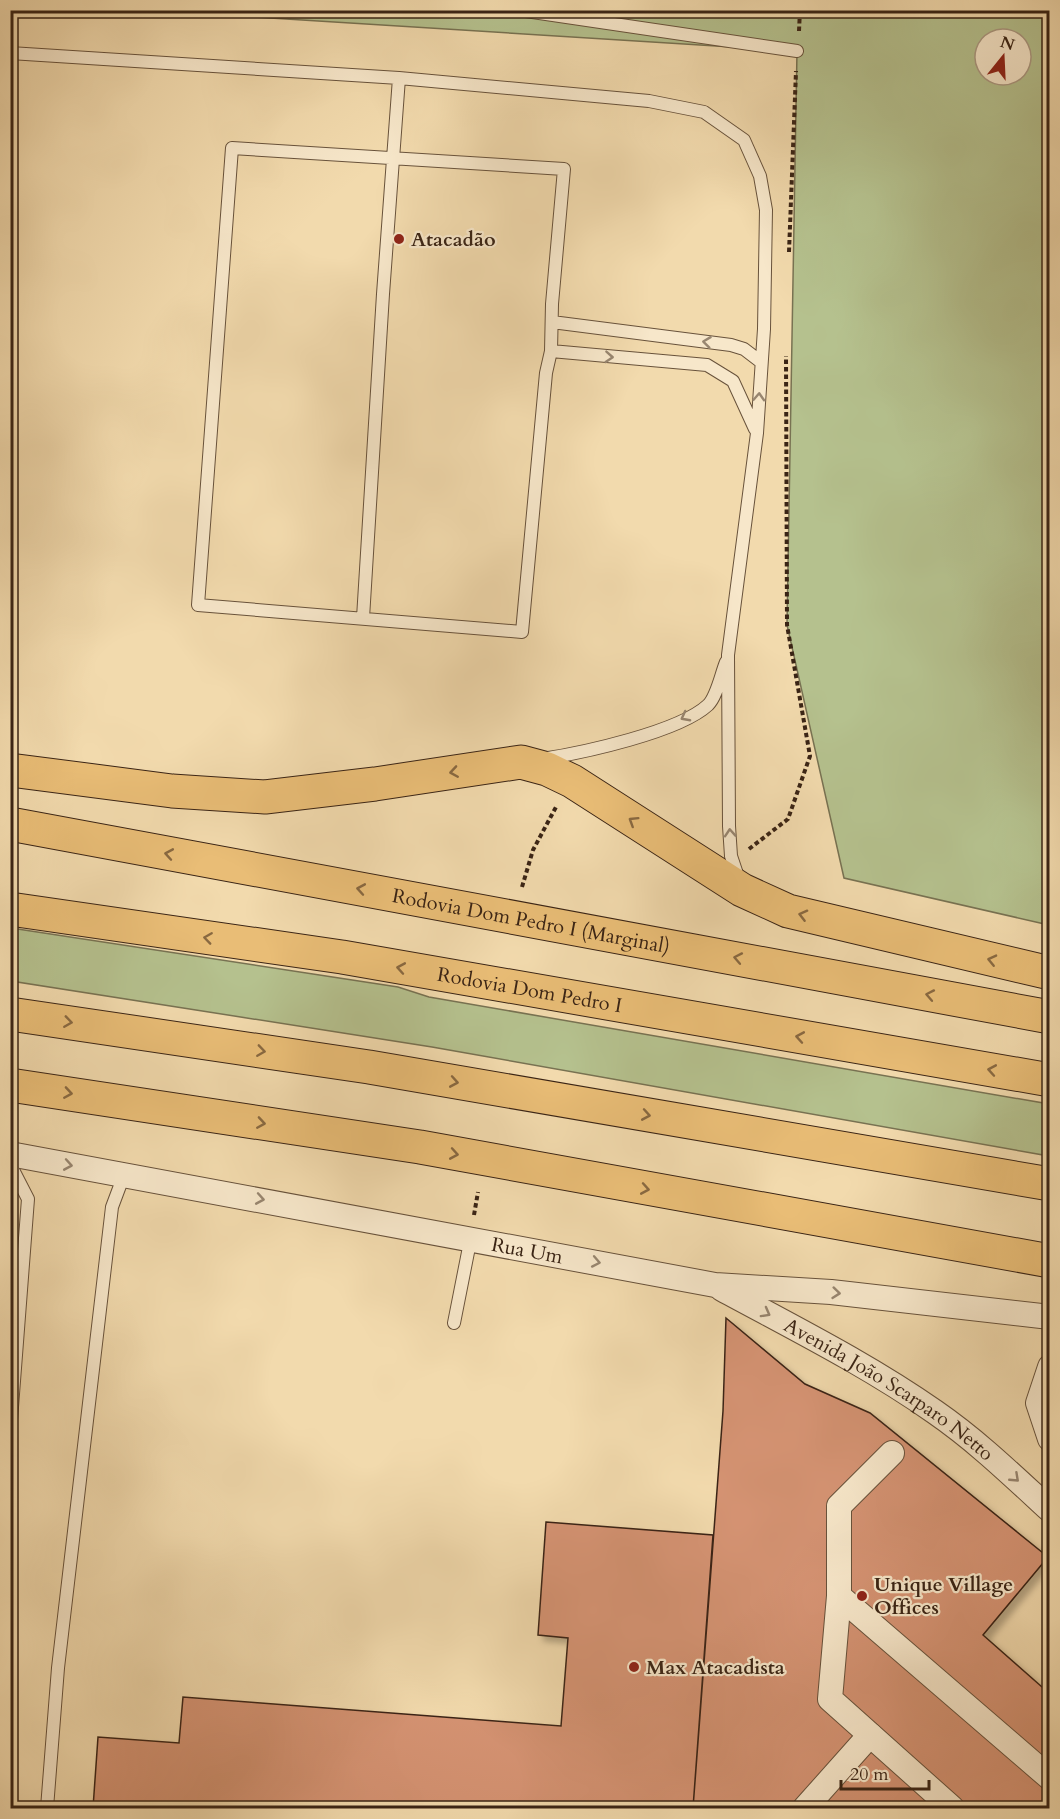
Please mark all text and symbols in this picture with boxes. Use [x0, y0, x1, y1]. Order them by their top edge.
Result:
north arrow [973, 27, 1033, 87]
text: N [997, 31, 1017, 56]
place label: Atacadão [411, 226, 496, 253]
marker: Atacadão [392, 232, 406, 246]
one-way arrow [703, 336, 712, 349]
one-way arrow [604, 351, 613, 364]
one-way arrow [752, 393, 765, 402]
one-way arrow [681, 710, 692, 721]
one-way arrow [449, 766, 459, 778]
one-way arrow [629, 816, 639, 828]
one-way arrow [723, 829, 736, 838]
one-way arrow [164, 848, 174, 861]
street label: Rodovia Dom Pedro I (Marginal) [390, 882, 672, 960]
one-way arrow [356, 883, 366, 896]
one-way arrow [798, 909, 808, 922]
one-way arrow [203, 932, 213, 944]
one-way arrow [734, 952, 744, 965]
one-way arrow [988, 954, 998, 967]
street label: Rodovia Dom Pedro I [435, 960, 624, 1019]
one-way arrow [396, 962, 405, 974]
one-way arrow [925, 989, 935, 1001]
one-way arrow [64, 1016, 73, 1028]
one-way arrow [795, 1031, 805, 1044]
one-way arrow [257, 1045, 266, 1057]
one-way arrow [987, 1065, 997, 1077]
one-way arrow [448, 1075, 458, 1088]
one-way arrow [64, 1087, 73, 1099]
one-way arrow [641, 1108, 651, 1120]
one-way arrow [256, 1116, 266, 1129]
one-way arrow [448, 1147, 458, 1160]
one-way arrow [63, 1158, 73, 1171]
one-way arrow [640, 1182, 650, 1195]
one-way arrow [255, 1192, 265, 1205]
street label: Rua Um [489, 1230, 565, 1270]
one-way arrow [591, 1255, 601, 1268]
one-way arrow [832, 1286, 841, 1299]
one-way arrow [760, 1306, 771, 1317]
street label: Avenida João Scarparo Netto [779, 1311, 1000, 1467]
one-way arrow [1008, 1471, 1019, 1482]
place label: Unique Village Offices [874, 1571, 1013, 1621]
marker: Unique Village Offices [855, 1589, 869, 1603]
place label: Max Atacadista [646, 1654, 785, 1681]
marker: Max Atacadista [627, 1660, 641, 1674]
scale bar [841, 1753, 930, 1791]
text: 20 m [850, 1762, 889, 1787]

